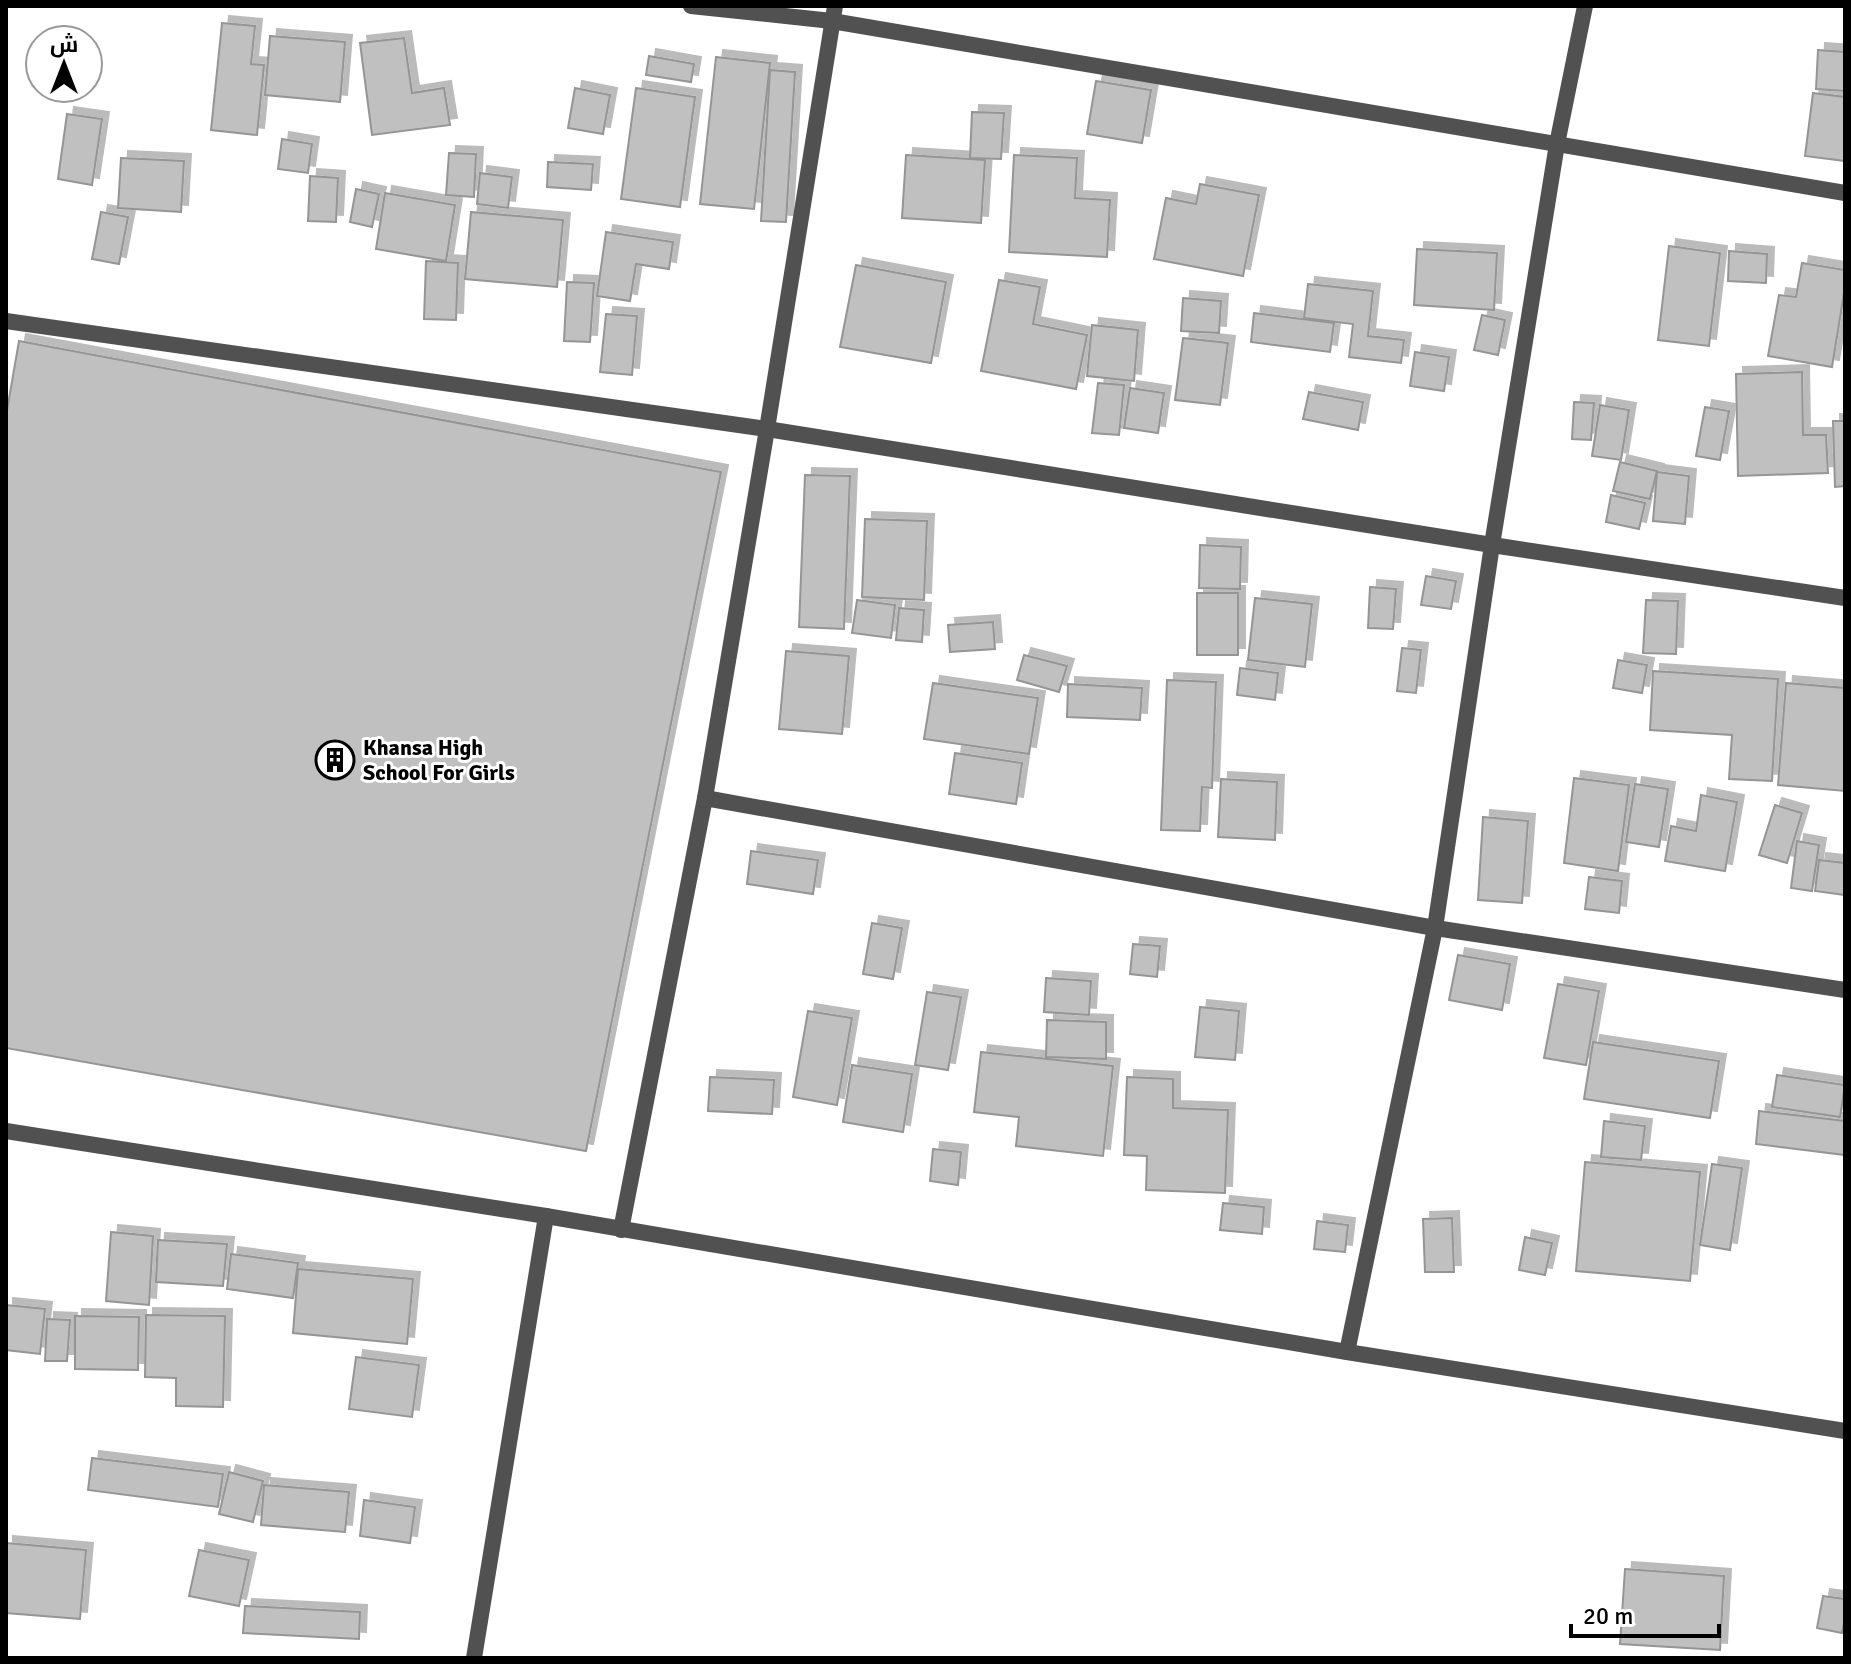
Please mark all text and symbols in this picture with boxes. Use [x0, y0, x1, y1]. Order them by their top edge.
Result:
north arrow [24, 24, 104, 104]
text: ش [50, 31, 78, 58]
place label: Khansa High School For Girls [363, 734, 515, 786]
building icon: Khansa High School For Girls [314, 739, 356, 781]
scale bar [1571, 1588, 1719, 1638]
text: 20 m [1583, 1601, 1633, 1631]

